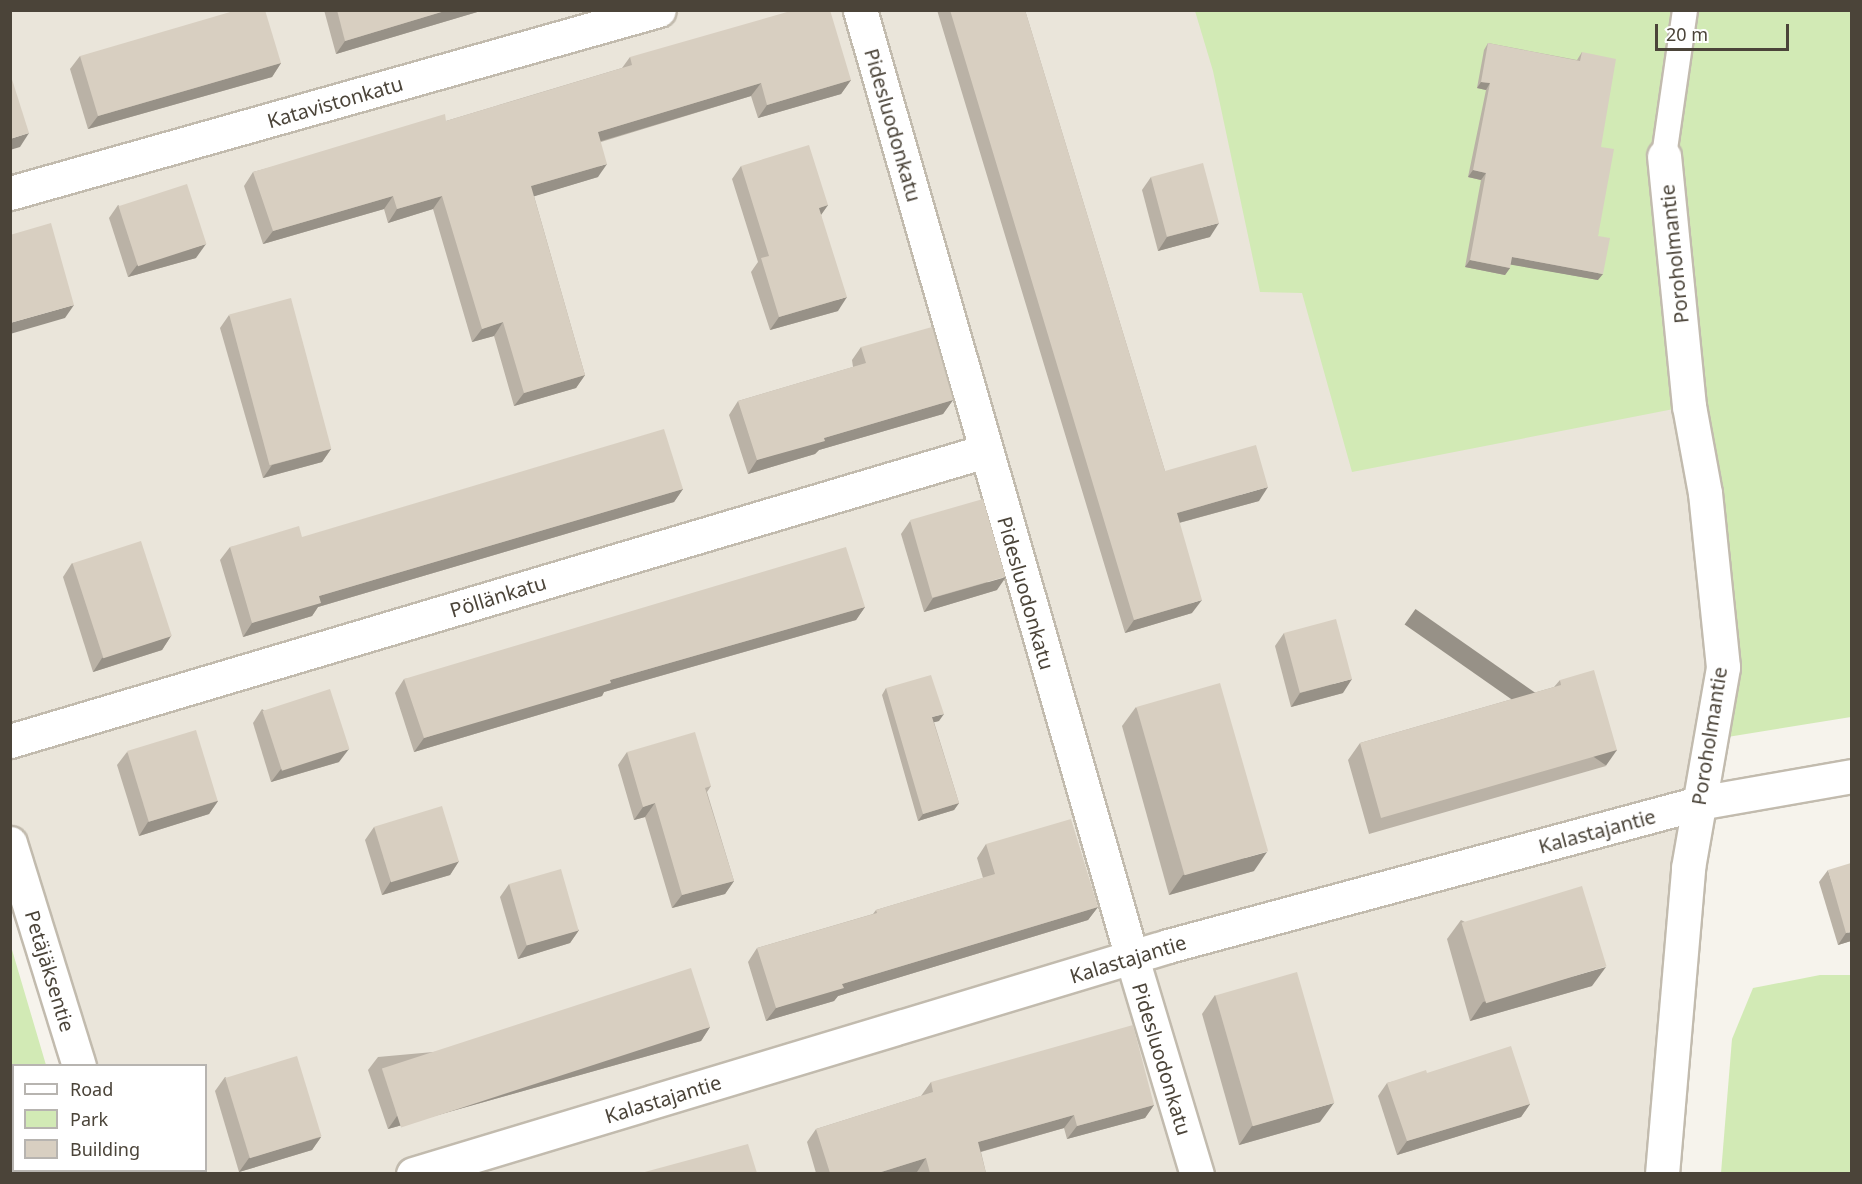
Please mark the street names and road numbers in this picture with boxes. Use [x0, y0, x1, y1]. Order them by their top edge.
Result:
street label: Pidesluodonkatu [860, 46, 926, 204]
street label: Katavistonkatu [264, 71, 406, 133]
street label: Poroholmantie [1655, 183, 1693, 325]
street label: Pidesluodonkatu [993, 514, 1059, 672]
street label: Pöllänkatu [447, 570, 549, 622]
street label: Poroholmantie [1686, 665, 1732, 807]
street label: Kalastajantie [1536, 804, 1658, 858]
street label: Petäjäksentie [20, 907, 80, 1035]
street label: Kalastajantie [1067, 930, 1189, 988]
street label: Pidesluodonkatu [1127, 980, 1197, 1138]
street label: Kalastajantie [602, 1070, 724, 1128]

